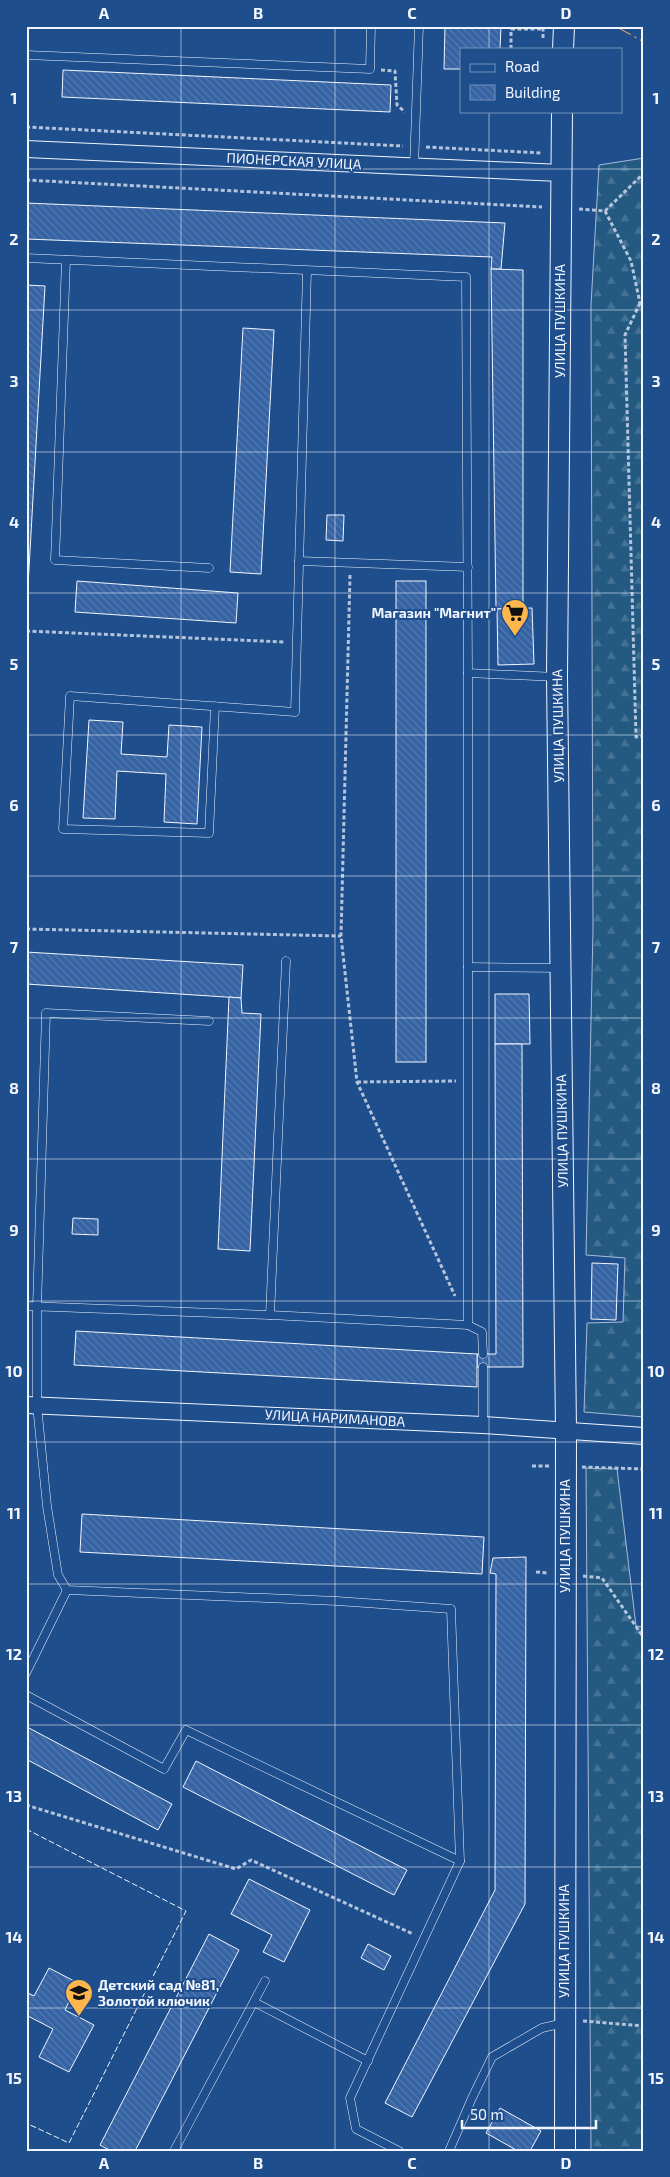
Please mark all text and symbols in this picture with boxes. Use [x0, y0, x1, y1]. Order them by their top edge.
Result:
text: A [99, 3, 110, 22]
text: B [253, 3, 263, 22]
text: C [407, 3, 417, 22]
text: D [561, 3, 572, 22]
legend [460, 48, 622, 112]
text: Road [505, 57, 540, 75]
text: Building [505, 83, 561, 101]
text: 1 [11, 88, 17, 107]
text: 1 [653, 88, 659, 107]
street label: ПИОНЕРСКАЯ УЛИЦА [226, 148, 362, 173]
text: 2 [9, 229, 19, 248]
text: 2 [651, 229, 661, 248]
street label: УЛИЦА ПУШКИНА [551, 264, 568, 378]
text: 3 [9, 371, 19, 390]
text: 3 [651, 371, 661, 390]
text: 4 [9, 512, 19, 531]
text: 4 [651, 512, 661, 531]
supermarket icon: Магазин "Магнит" [500, 598, 530, 637]
place label: Магазин "Магнит" [371, 604, 496, 621]
text: 5 [10, 654, 19, 673]
text: 5 [652, 654, 661, 673]
street label: УЛИЦА ПУШКИНА [548, 669, 567, 783]
text: 6 [9, 795, 19, 814]
text: 6 [651, 795, 661, 814]
text: 7 [10, 937, 19, 956]
text: 7 [652, 937, 661, 956]
street label: УЛИЦА ПУШКИНА [552, 1074, 571, 1188]
text: 8 [9, 1078, 19, 1097]
text: 8 [651, 1078, 661, 1097]
text: 9 [9, 1220, 19, 1239]
text: 9 [651, 1220, 661, 1239]
text: 10 [5, 1361, 23, 1380]
text: 10 [647, 1361, 665, 1380]
street label: УЛИЦА НАРИМАНОВА [264, 1405, 406, 1430]
street label: УЛИЦА ПУШКИНА [556, 1479, 573, 1593]
text: 11 [7, 1503, 21, 1522]
text: 11 [649, 1503, 663, 1522]
text: 12 [6, 1644, 22, 1663]
text: 12 [648, 1644, 664, 1663]
text: 13 [6, 1786, 22, 1805]
text: 13 [648, 1786, 664, 1805]
street label: УЛИЦА ПУШКИНА [555, 1884, 572, 1998]
text: 14 [5, 1927, 23, 1946]
text: 14 [647, 1927, 665, 1946]
place label: Детский сад №81, Золотой ключик [98, 1976, 219, 2009]
school or university icon: Детский сад №81, Золотой ключик [64, 1978, 94, 2017]
text: 15 [6, 2068, 22, 2087]
text: 15 [648, 2068, 664, 2087]
scale bar [462, 2097, 596, 2129]
text: 50 m [470, 2105, 504, 2123]
text: A [99, 2153, 110, 2172]
text: B [253, 2153, 263, 2172]
text: C [407, 2153, 417, 2172]
text: D [561, 2153, 572, 2172]

